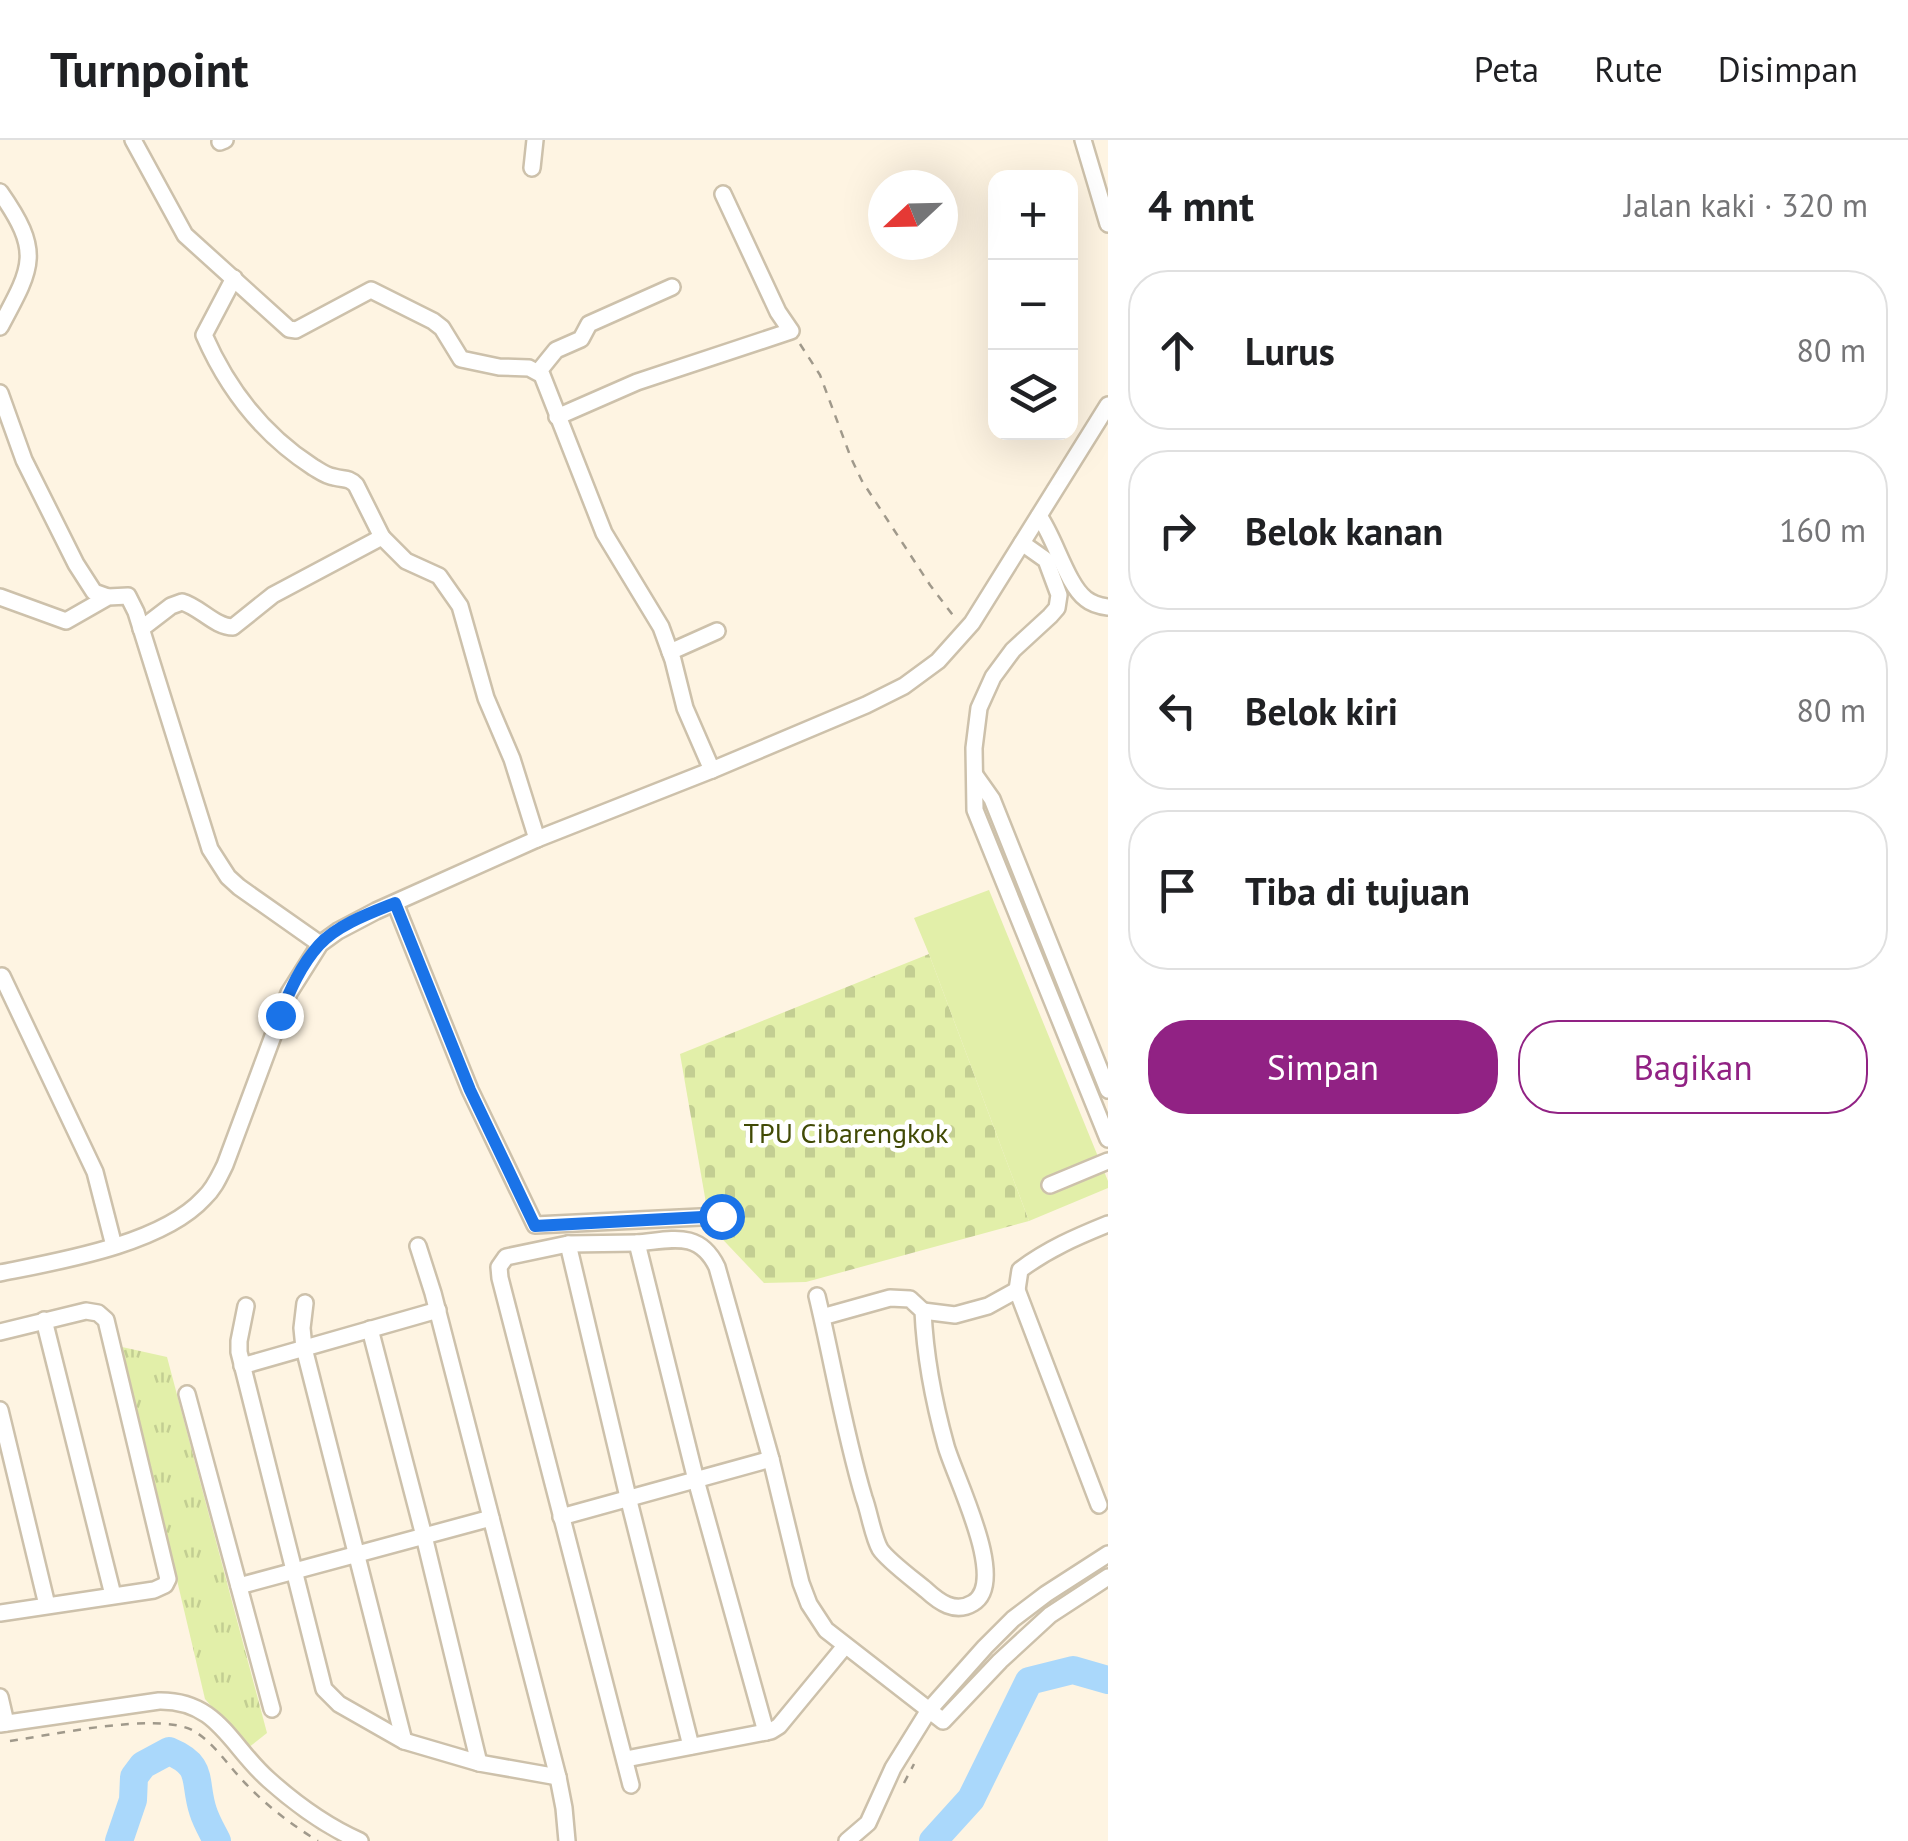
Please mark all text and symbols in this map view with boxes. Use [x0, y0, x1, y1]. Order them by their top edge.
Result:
text: Turnpoint [50, 38, 249, 100]
text: Peta [1474, 46, 1539, 92]
text: Rute [1594, 46, 1663, 92]
text: Disimpan [1718, 46, 1858, 92]
north arrow [868, 170, 958, 260]
map controls [988, 170, 1078, 440]
button: + [988, 170, 1078, 260]
text: 4 mnt [1148, 178, 1254, 233]
text: Jalan kaki · 320 m [1624, 184, 1868, 226]
button: − [988, 260, 1078, 350]
icon: ahead [1150, 323, 1205, 378]
text: Lurus [1245, 326, 1335, 375]
text: 80 m [1797, 329, 1866, 371]
button: layers [988, 350, 1078, 440]
icon: right [1150, 503, 1205, 558]
text: Belok kanan [1245, 506, 1443, 555]
text: 160 m [1779, 509, 1866, 551]
icon: left [1150, 683, 1205, 738]
text: Belok kiri [1245, 686, 1398, 735]
text: 80 m [1797, 689, 1866, 731]
icon: arrive [1150, 863, 1205, 918]
text: Tiba di tujuan [1245, 866, 1470, 915]
route end [258, 993, 304, 1039]
button: Simpan [1148, 1020, 1498, 1114]
button: Bagikan [1518, 1020, 1868, 1114]
park label: TPU Cibarengkok [743, 1114, 949, 1151]
route start [699, 1194, 745, 1240]

